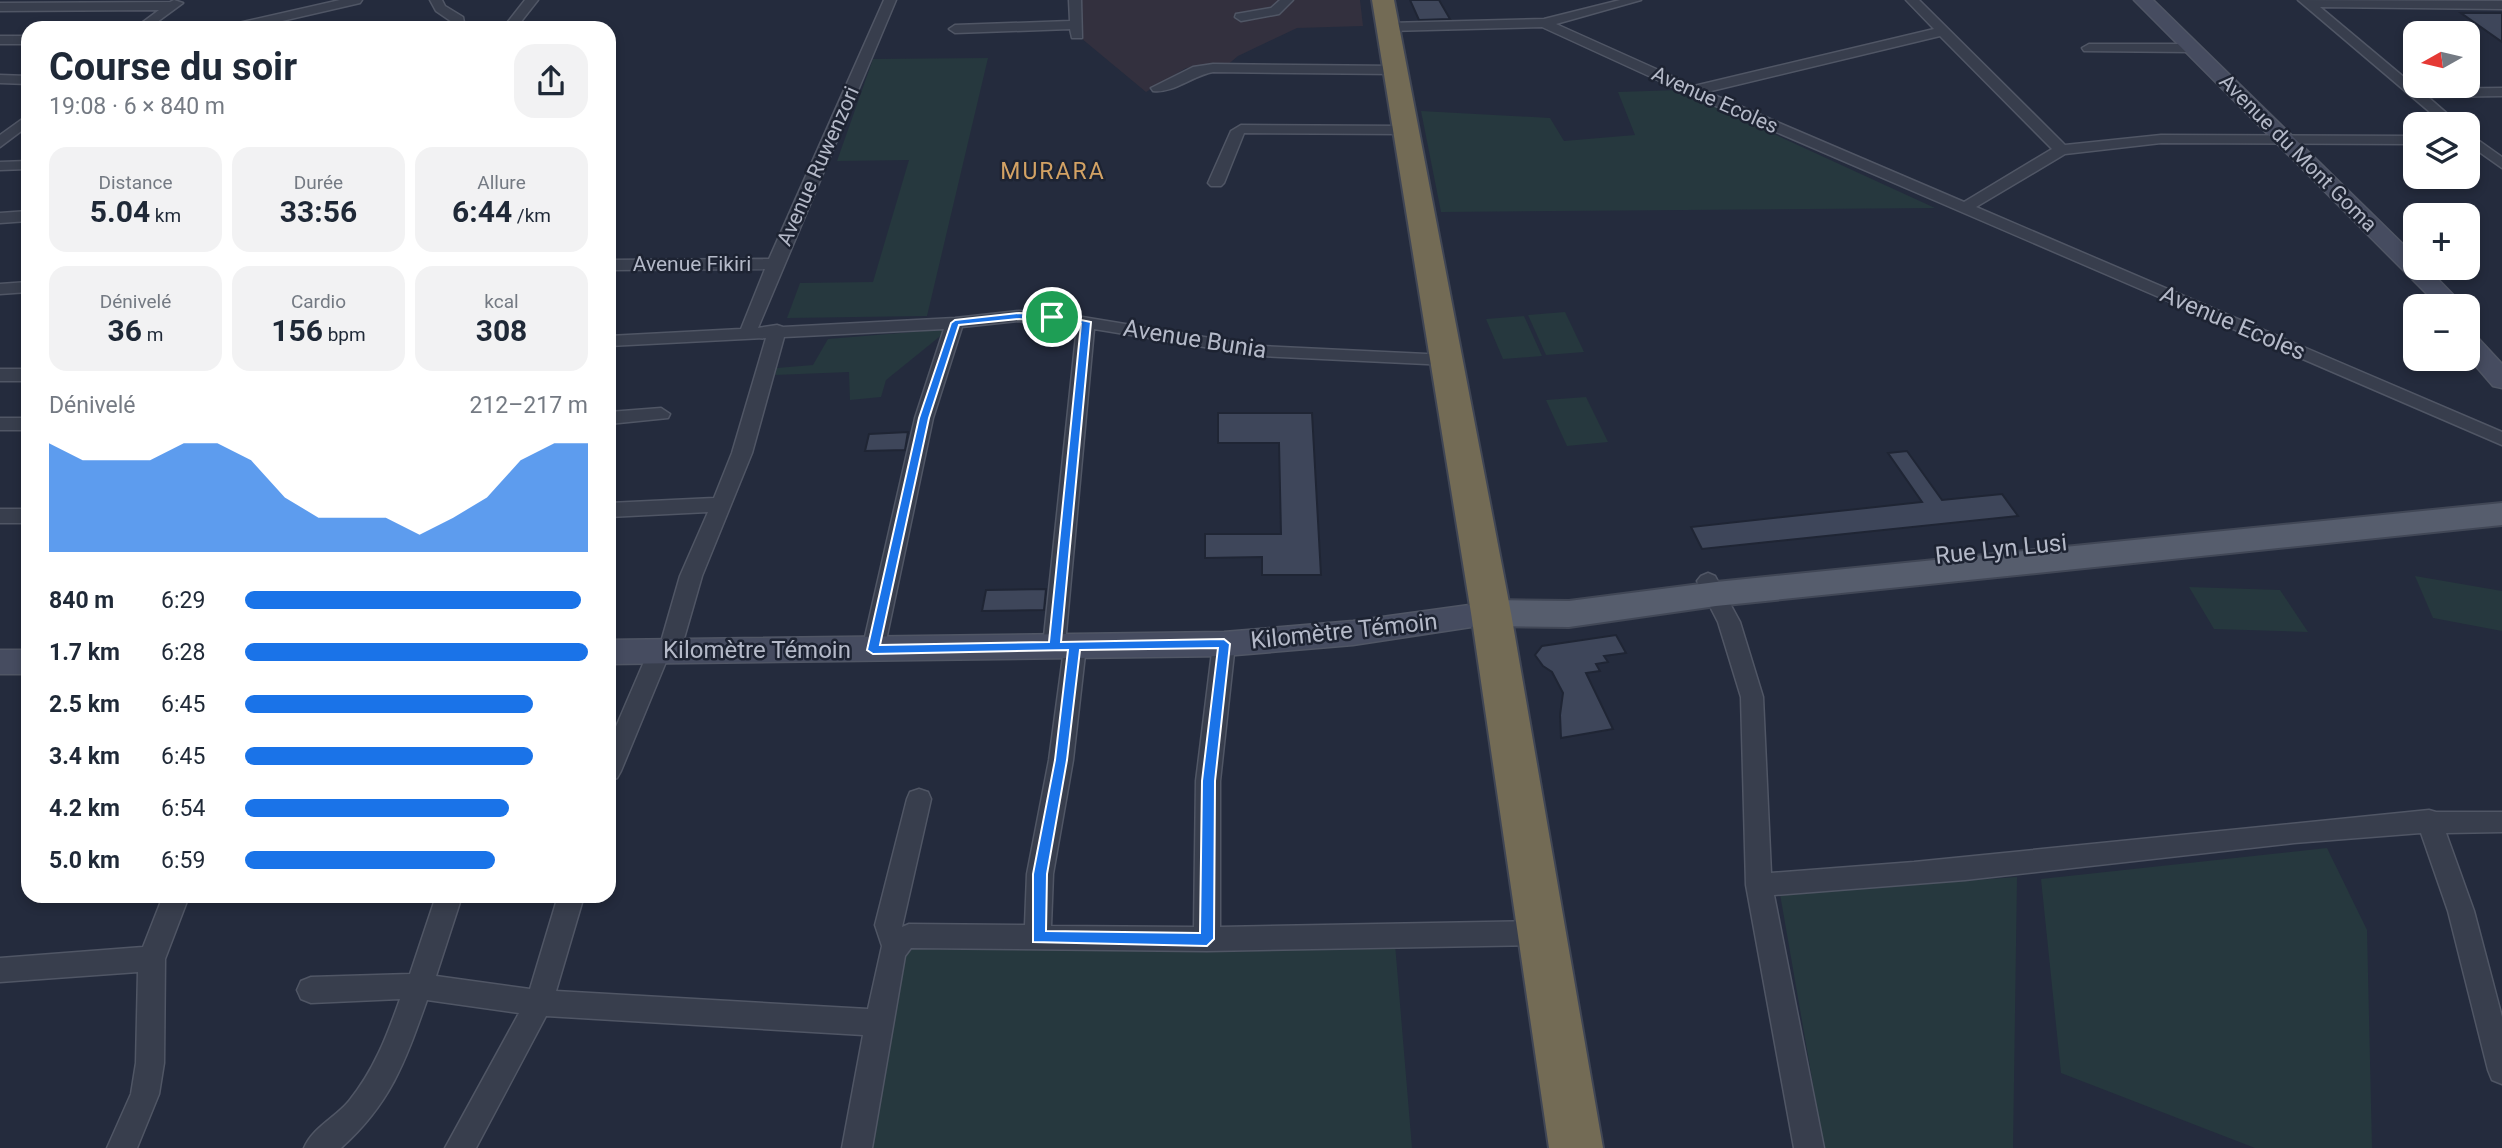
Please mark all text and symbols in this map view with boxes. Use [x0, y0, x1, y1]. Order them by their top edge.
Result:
north arrow [2403, 21, 2480, 98]
map controls [2403, 21, 2480, 371]
button: share [514, 44, 588, 118]
text: Course du soir [49, 45, 297, 89]
street label: Avenue Ecoles [1648, 61, 1782, 139]
street label: Avenue du Mont Goma [2214, 69, 2382, 237]
street label: Avenue Ruwenzori [772, 83, 864, 249]
text: 19:08 · 6 × 840 m [49, 93, 225, 120]
button: layers [2403, 112, 2480, 189]
district label: MURARA [1000, 158, 1106, 185]
text: Distance [99, 171, 172, 194]
text: Durée [294, 171, 343, 194]
text: Allure [477, 171, 526, 194]
text: 5.04 [90, 194, 150, 229]
text: 33:56 [280, 194, 357, 229]
text: 6:44 [452, 194, 512, 229]
button: + [2403, 203, 2480, 280]
text: km [150, 204, 181, 227]
text: /km [512, 204, 551, 227]
street label: Avenue Fikiri [633, 252, 751, 276]
street label: Avenue Ecoles [2156, 280, 2310, 366]
pin [1022, 287, 1082, 347]
text: Dénivelé [100, 290, 171, 313]
text: Cardio [291, 290, 346, 313]
text: kcal [484, 290, 519, 313]
button: − [2403, 294, 2480, 371]
icon: arrive [1033, 298, 1071, 336]
text: 36 [108, 313, 142, 348]
text: 156 [271, 313, 323, 348]
text: 308 [476, 313, 527, 348]
street label: Avenue Bunia [1121, 314, 1269, 364]
text: m [142, 323, 163, 346]
text: bpm [323, 323, 366, 346]
text: Dénivelé [49, 392, 136, 419]
text: 212–217 m [469, 392, 588, 419]
street label: Rue Lyn Lusi [1934, 528, 2068, 570]
text: 840 m [49, 587, 114, 614]
text: 6:29 [161, 587, 205, 614]
street label: Kilomètre Témoin [1249, 607, 1439, 655]
street label: Kilomètre Témoin [663, 636, 851, 664]
text: 1.7 km [49, 639, 120, 666]
text: 6:28 [161, 639, 205, 666]
text: 2.5 km [49, 691, 120, 718]
text: 6:45 [161, 691, 205, 718]
text: 3.4 km [49, 743, 120, 770]
text: 6:45 [161, 743, 205, 770]
text: 4.2 km [49, 795, 120, 822]
text: 6:54 [161, 795, 205, 822]
text: 5.0 km [49, 847, 120, 874]
text: 6:59 [161, 847, 205, 874]

